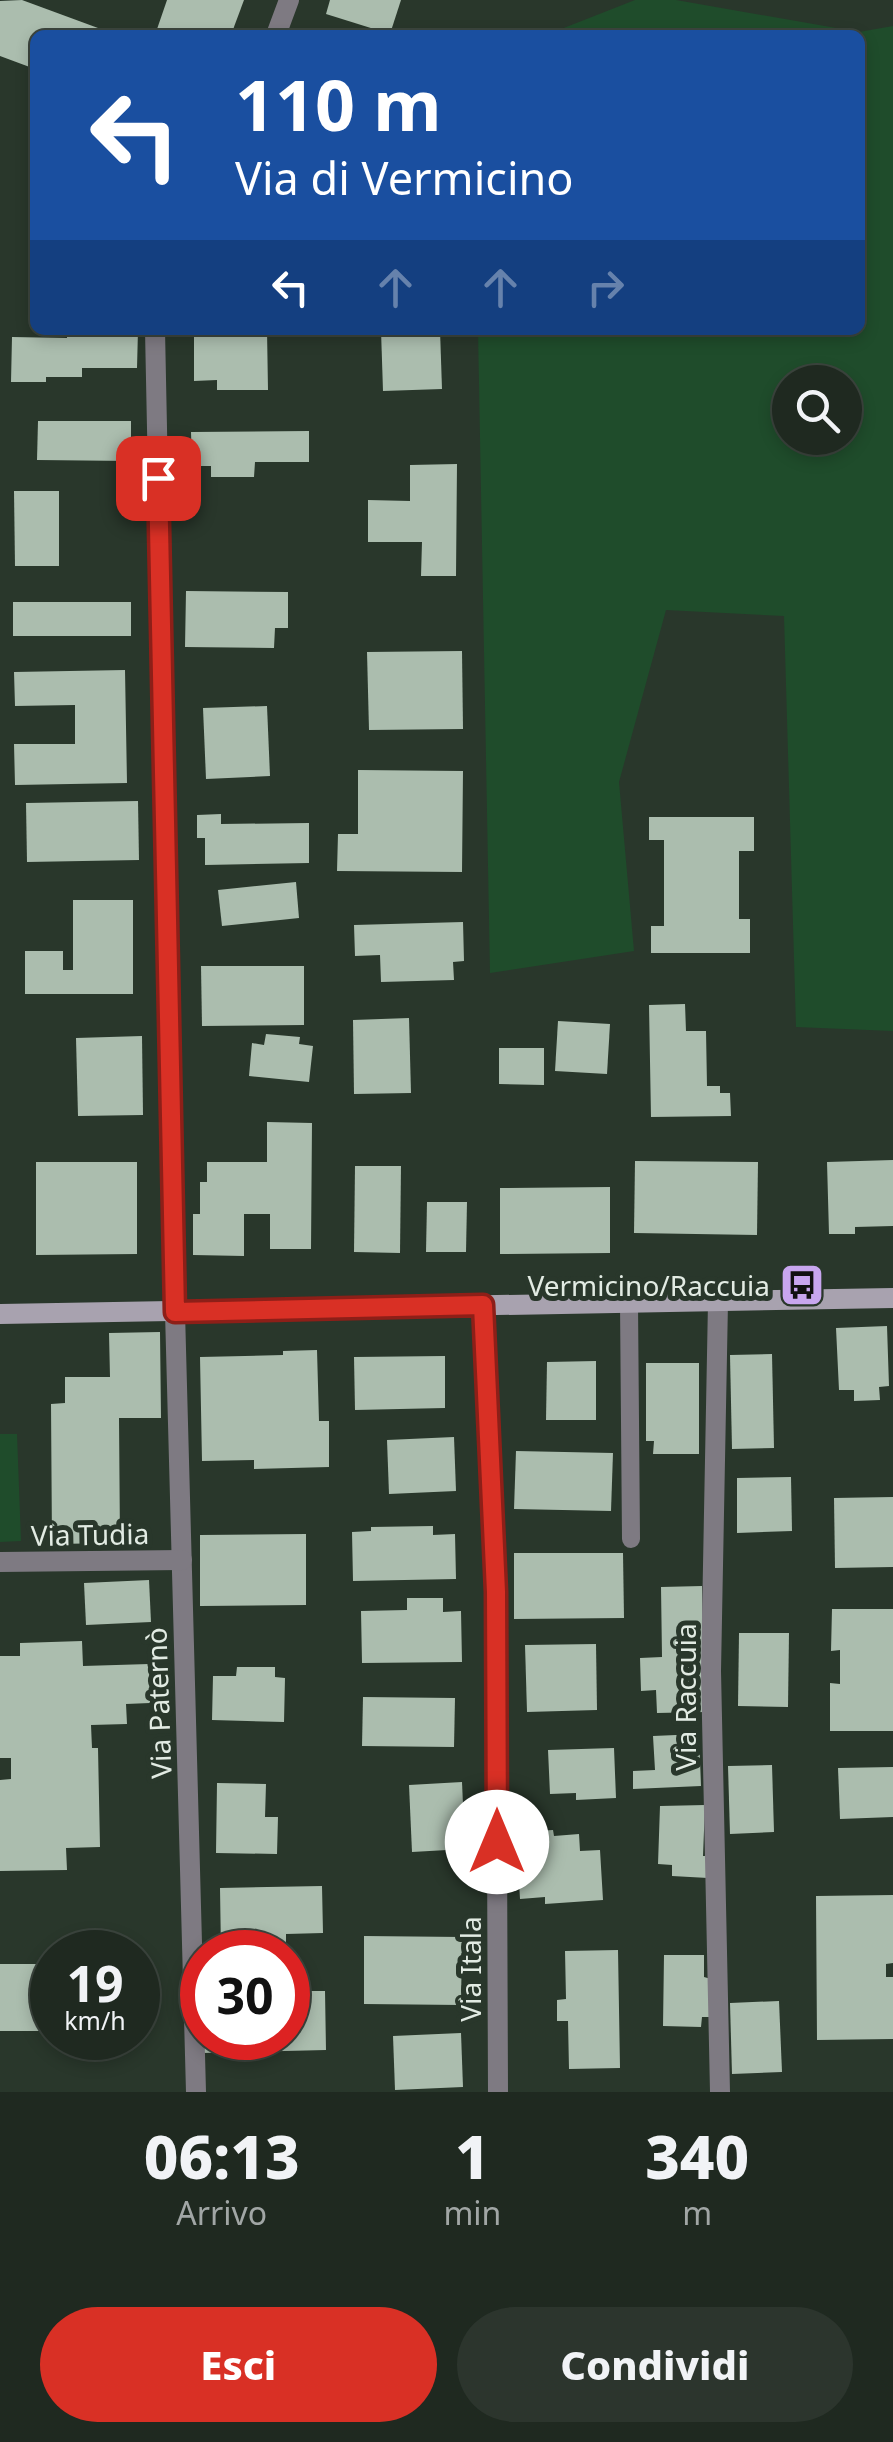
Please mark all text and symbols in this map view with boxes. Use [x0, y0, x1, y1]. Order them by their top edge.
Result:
text: 110 m [235, 56, 442, 152]
icon: left [70, 70, 200, 200]
text: Via di Vermicino [235, 147, 574, 208]
icon: left [263, 260, 318, 315]
icon: ahead [368, 260, 423, 315]
icon: ahead [473, 260, 528, 315]
icon: right [578, 260, 633, 315]
map controls [772, 365, 862, 455]
button: search [772, 365, 862, 455]
pin [116, 436, 201, 521]
icon: arrive [131, 451, 186, 506]
bus stop icon: Vermicino/Raccuia [779, 1262, 825, 1308]
place label: Vermicino/Raccuia [527, 1266, 770, 1304]
street label: Via Tudia [30, 1514, 150, 1554]
street label: Via Raccuia [666, 1623, 704, 1771]
street label: Via Paternò [136, 1627, 180, 1779]
position arrow [445, 1790, 549, 1894]
street label: Via Itala [451, 1916, 489, 2022]
speed limit sign: 30 [180, 1930, 310, 2060]
text: 19 [66, 1949, 124, 2017]
text: km/h [64, 2003, 126, 2037]
text: 06:13 [144, 2115, 300, 2197]
text: 1 [455, 2115, 490, 2197]
text: 340 [645, 2115, 749, 2197]
text: Arrivo [176, 2191, 267, 2234]
text: min [443, 2191, 501, 2234]
text: m [682, 2191, 712, 2234]
button: Esci [40, 2307, 437, 2422]
button: Condividi [457, 2307, 853, 2422]

